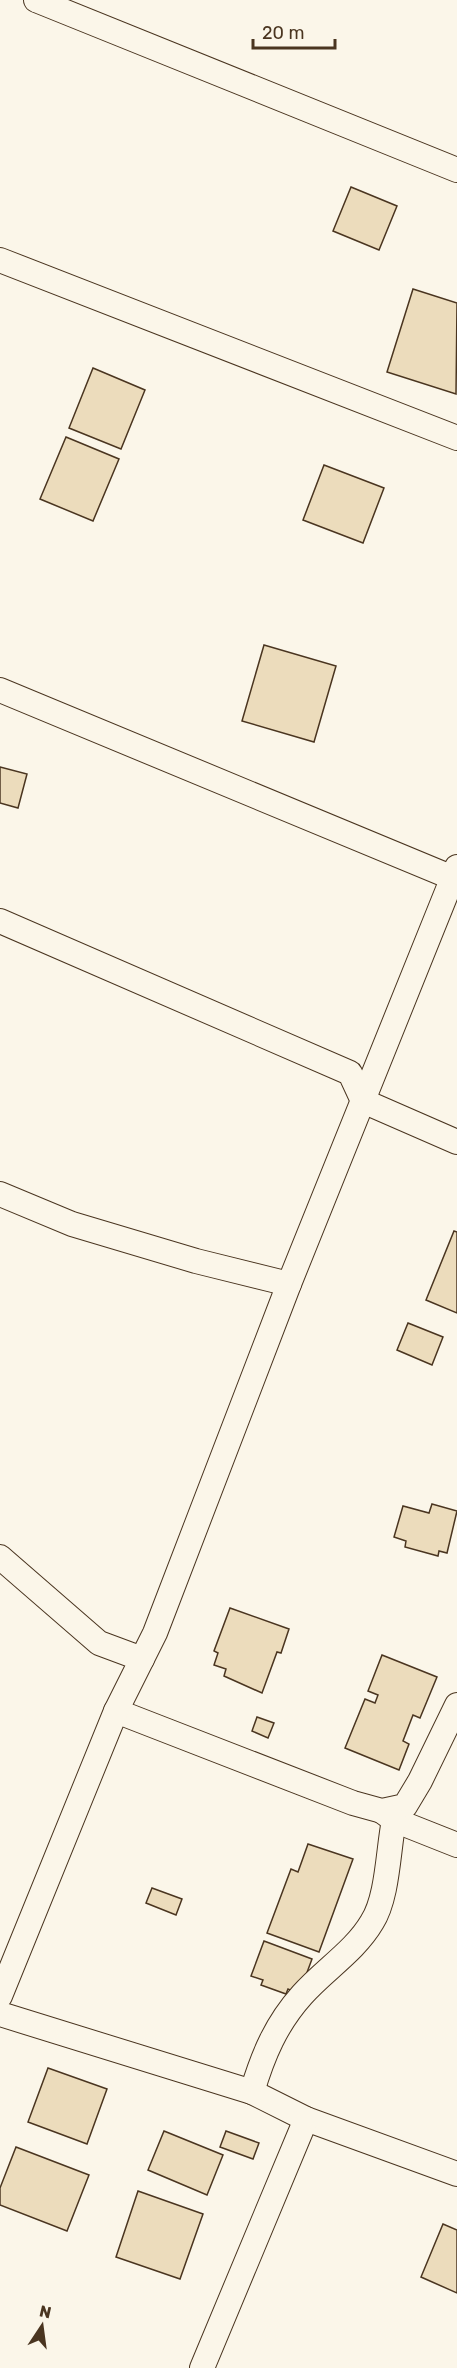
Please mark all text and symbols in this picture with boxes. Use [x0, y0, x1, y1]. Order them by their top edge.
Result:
scale bar [253, 12, 336, 50]
text: 20 m [262, 22, 304, 44]
north arrow [12, 2296, 72, 2356]
text: N [38, 2301, 53, 2322]

